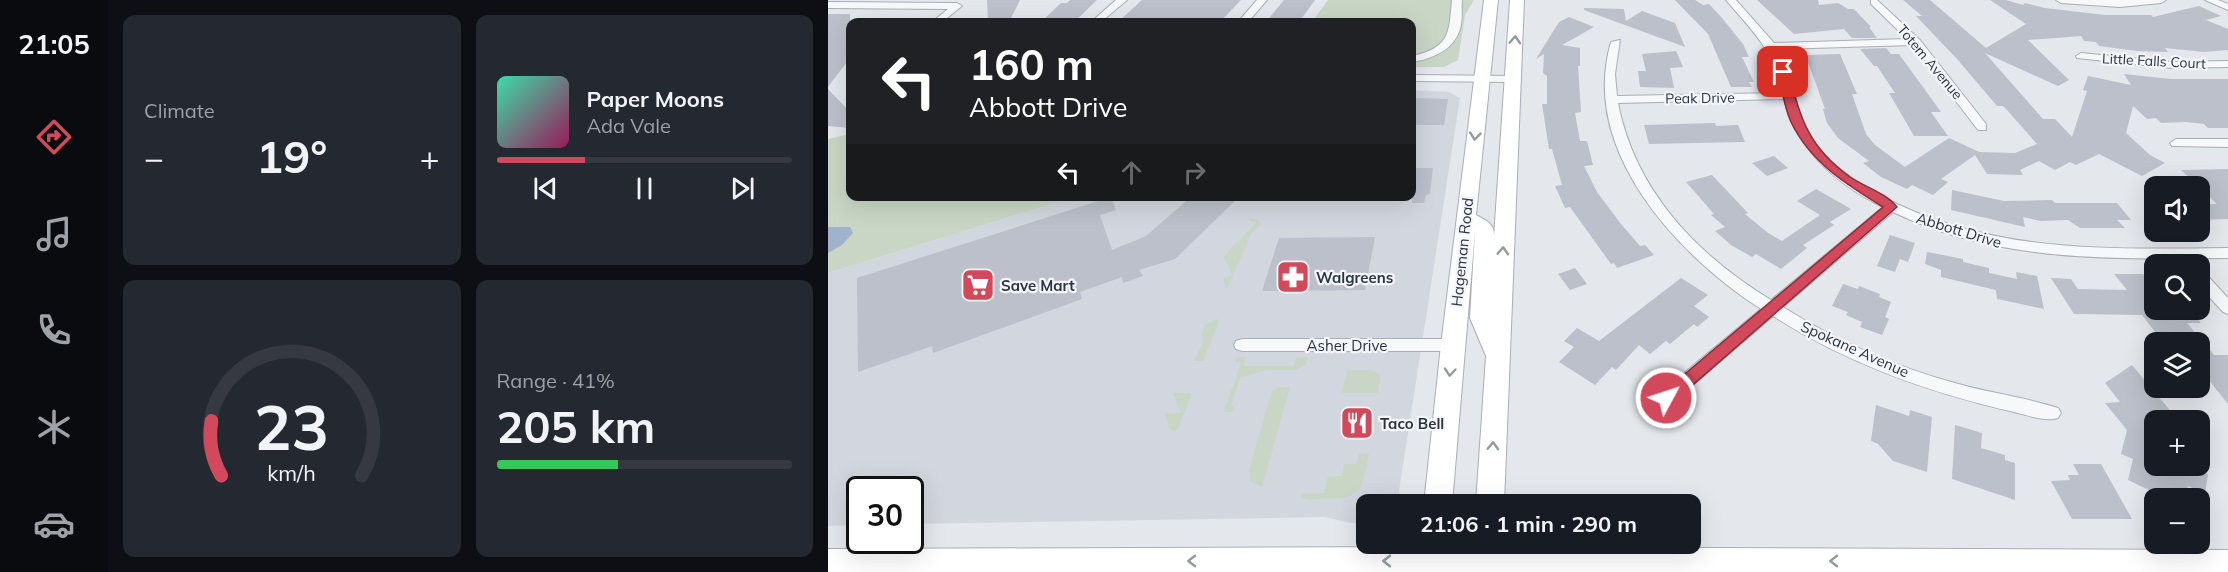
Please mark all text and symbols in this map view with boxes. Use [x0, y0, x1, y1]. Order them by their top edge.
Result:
street label: Totem Avenue [1893, 21, 1967, 103]
text: 21:05 [18, 27, 90, 61]
one-way arrow [1508, 35, 1521, 44]
text: 160 m [969, 38, 1094, 91]
icon: left [870, 42, 948, 120]
pin [1757, 46, 1808, 97]
street label: Little Falls Court [2102, 49, 2206, 73]
icon: arrive [1766, 55, 1799, 88]
text: Paper Moons [587, 85, 724, 113]
street label: Peak Drive [1665, 88, 1735, 108]
text: Abbott Drive [969, 90, 1127, 124]
text: Climate [144, 98, 215, 123]
text: Ada Vale [587, 113, 671, 138]
icon: directions [33, 116, 75, 158]
text: 19° [256, 128, 327, 184]
one-way arrow [1470, 132, 1482, 141]
text: − [144, 137, 164, 178]
text: + [420, 137, 440, 178]
icon: left [1052, 156, 1085, 189]
icon: ahead [1115, 156, 1148, 189]
icon: right [1178, 156, 1211, 189]
icon: previous [529, 172, 562, 205]
icon: pause [628, 172, 661, 205]
icon: next [726, 172, 759, 205]
map controls [2144, 176, 2210, 554]
button: sound [2144, 176, 2210, 242]
street label: Hageman Road [1447, 197, 1477, 307]
street label: Abbott Drive [1914, 208, 2004, 252]
icon: music [33, 213, 75, 255]
one-way arrow [1496, 246, 1509, 255]
button: search [2144, 254, 2210, 320]
pharmacy icon: Walgreens [1275, 259, 1311, 295]
supermarket icon: Save Mart [960, 267, 996, 303]
place label: Walgreens [1316, 268, 1393, 287]
place label: Save Mart [1001, 276, 1075, 295]
icon: phone [33, 309, 75, 351]
street label: Spokane Avenue [1798, 317, 1912, 381]
button: layers [2144, 332, 2210, 398]
street label: Asher Drive [1307, 336, 1387, 355]
position arrow [1634, 366, 1698, 430]
text: Range · 41% [497, 368, 615, 393]
one-way arrow [1443, 368, 1456, 377]
text: 23 [254, 387, 329, 466]
text: 205 km [497, 398, 655, 454]
restaurant icon: Taco Bell [1339, 405, 1375, 441]
icon: climate [33, 406, 75, 448]
button: + [2144, 410, 2210, 476]
place label: Taco Bell [1380, 414, 1444, 433]
one-way arrow [1486, 441, 1499, 450]
text: km/h [267, 459, 316, 486]
speed limit sign: 30 [846, 476, 924, 554]
button: − [2144, 488, 2210, 554]
icon: car [33, 503, 75, 545]
text: 21:06 · 1 min · 290 m [1420, 510, 1637, 538]
one-way arrow [1187, 555, 1196, 567]
one-way arrow [1382, 555, 1391, 567]
one-way arrow [1829, 555, 1838, 567]

